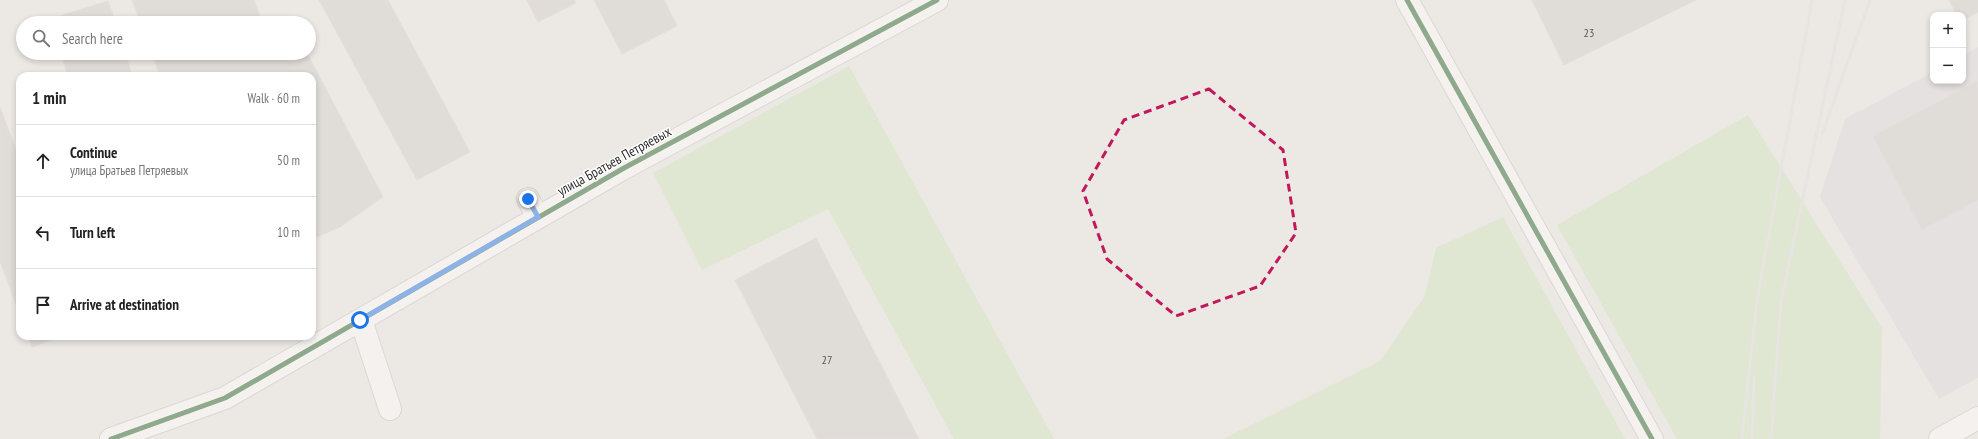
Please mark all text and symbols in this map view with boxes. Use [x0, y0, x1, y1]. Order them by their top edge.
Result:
map controls [1930, 12, 1966, 84]
button: + [1930, 12, 1966, 48]
search box [16, 16, 316, 60]
house number: 23 [1584, 25, 1594, 40]
icon: search [30, 27, 52, 49]
text: Search here [62, 29, 123, 48]
button: − [1930, 48, 1966, 84]
text: 1 min [32, 87, 66, 109]
text: Walk · 60 m [248, 90, 300, 107]
street label: улица Братьев Петряевых [554, 122, 674, 200]
text: Continue [70, 143, 117, 162]
icon: ahead [32, 150, 54, 172]
text: 50 m [277, 152, 300, 169]
text: улица Братьев Петряевых [70, 162, 188, 179]
route end [519, 190, 537, 208]
icon: left [32, 222, 54, 244]
text: Turn left [70, 223, 115, 242]
text: 10 m [277, 224, 300, 241]
icon: arrive [32, 294, 54, 316]
text: Arrive at destination [70, 295, 179, 314]
route start [351, 311, 369, 329]
house number: 27 [822, 352, 832, 367]

